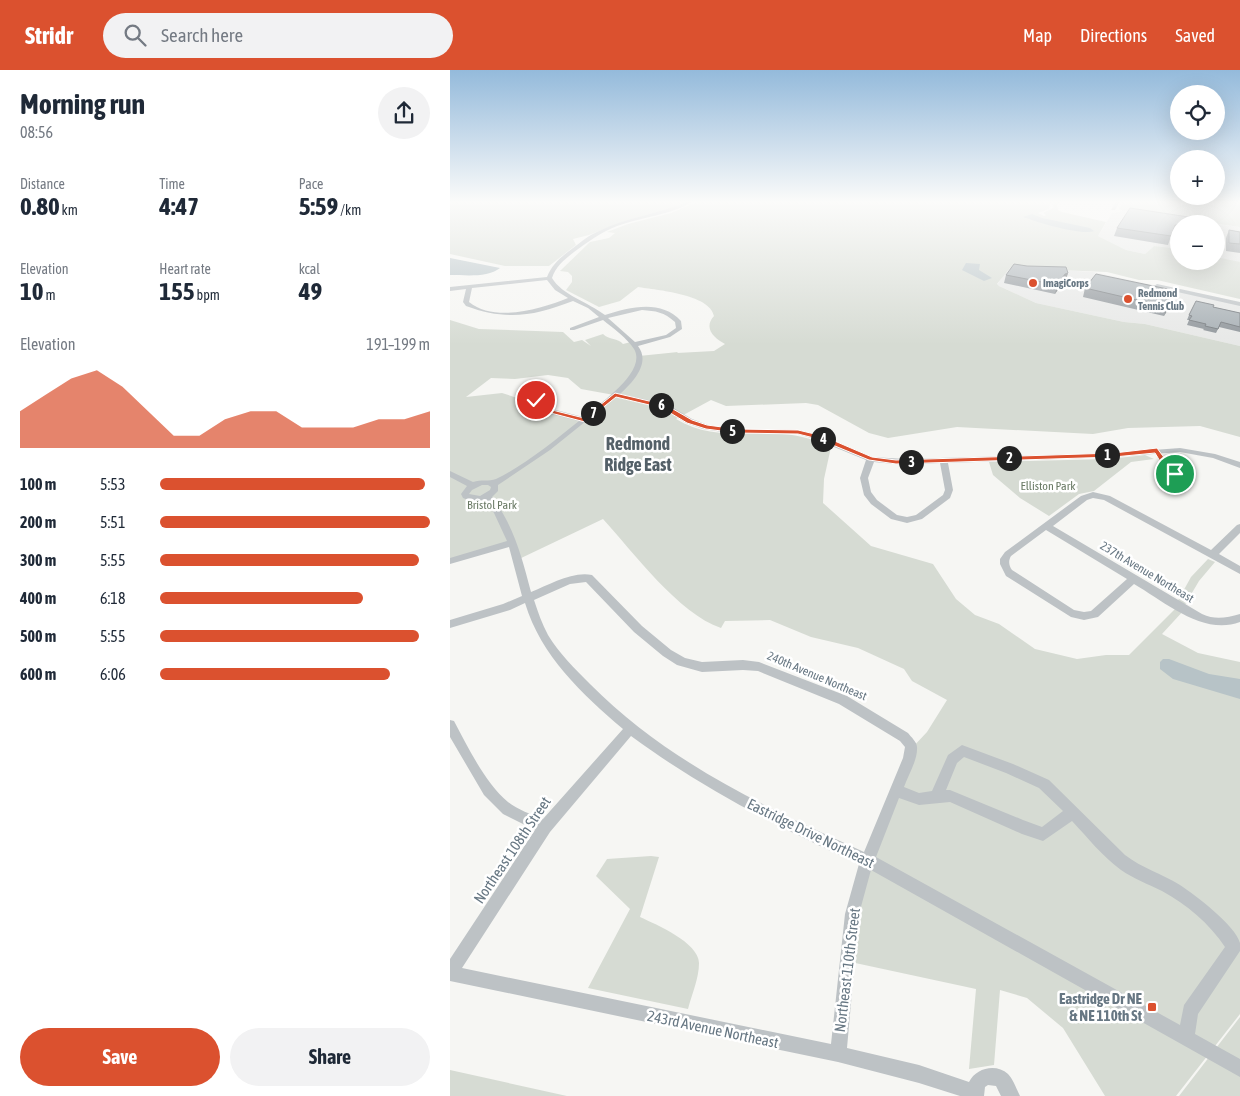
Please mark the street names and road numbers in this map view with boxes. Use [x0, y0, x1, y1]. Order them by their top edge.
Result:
street label: 237th Avenue Northeast [1098, 538, 1197, 606]
street label: 240th Avenue Northeast [765, 649, 869, 704]
street label: Northeast 108th Street [470, 793, 554, 907]
street label: Eastridge Drive Northeast [745, 795, 877, 871]
street label: Northeast 110th Street [831, 907, 863, 1033]
street label: 243rd Avenue Northeast [646, 1007, 780, 1051]

